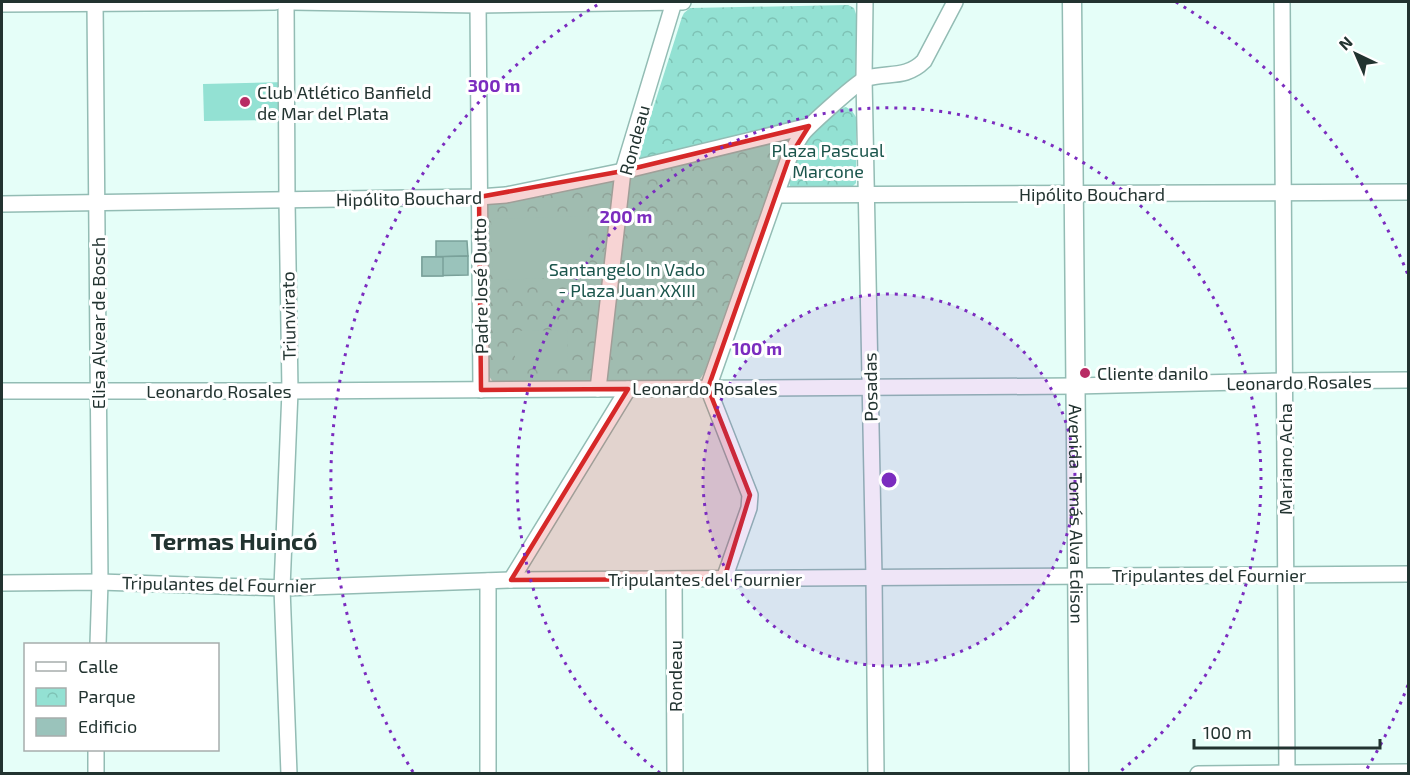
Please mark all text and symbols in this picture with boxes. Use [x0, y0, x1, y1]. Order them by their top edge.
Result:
north arrow [1326, 24, 1386, 84]
text: N [1334, 32, 1356, 54]
text: 300 m [468, 74, 520, 96]
place label: Club Atlético Banfield de Mar del Plata [257, 81, 432, 124]
marker: Club Atlético Banfield de Mar del Plata [238, 95, 252, 109]
street label: Rondeau [614, 102, 654, 178]
park label: Plaza Pascual Marcone [772, 139, 885, 182]
street label: Hipólito Bouchard [1019, 183, 1165, 205]
street label: Hipólito Bouchard [336, 186, 482, 210]
text: 200 m [600, 205, 652, 227]
street label: Padre José Dutto [468, 218, 492, 354]
street label: Elisa Alvear de Bosch [87, 237, 109, 409]
park label: Santangelo In Vado - Plaza Juan XXIII [549, 258, 705, 301]
street label: Triunvirato [276, 271, 300, 361]
text: 100 m [732, 337, 782, 359]
street label: Posadas [858, 352, 882, 422]
place label: Cliente danilo [1097, 362, 1208, 384]
marker: Cliente danilo [1078, 366, 1092, 380]
street label: Leonardo Rosales [1226, 370, 1372, 394]
street label: Leonardo Rosales [632, 377, 778, 399]
street label: Leonardo Rosales [146, 380, 292, 402]
street label: Mariano Acha [1274, 403, 1296, 515]
street label: Avenida Tomás Alva Edison [1065, 404, 1089, 624]
centre of rings [879, 470, 899, 490]
district label: Termas Huincó [151, 526, 317, 555]
street label: Tripulantes del Fournier [1112, 564, 1306, 586]
street label: Tripulantes del Fournier [608, 568, 802, 590]
street label: Tripulantes del Fournier [122, 571, 316, 597]
street label: Rondeau [664, 640, 686, 712]
legend [24, 643, 219, 751]
text: Calle [78, 655, 119, 677]
text: Parque [78, 685, 136, 707]
scale bar [1194, 712, 1380, 750]
text: Edificio [78, 715, 137, 737]
text: 100 m [1203, 721, 1252, 743]

